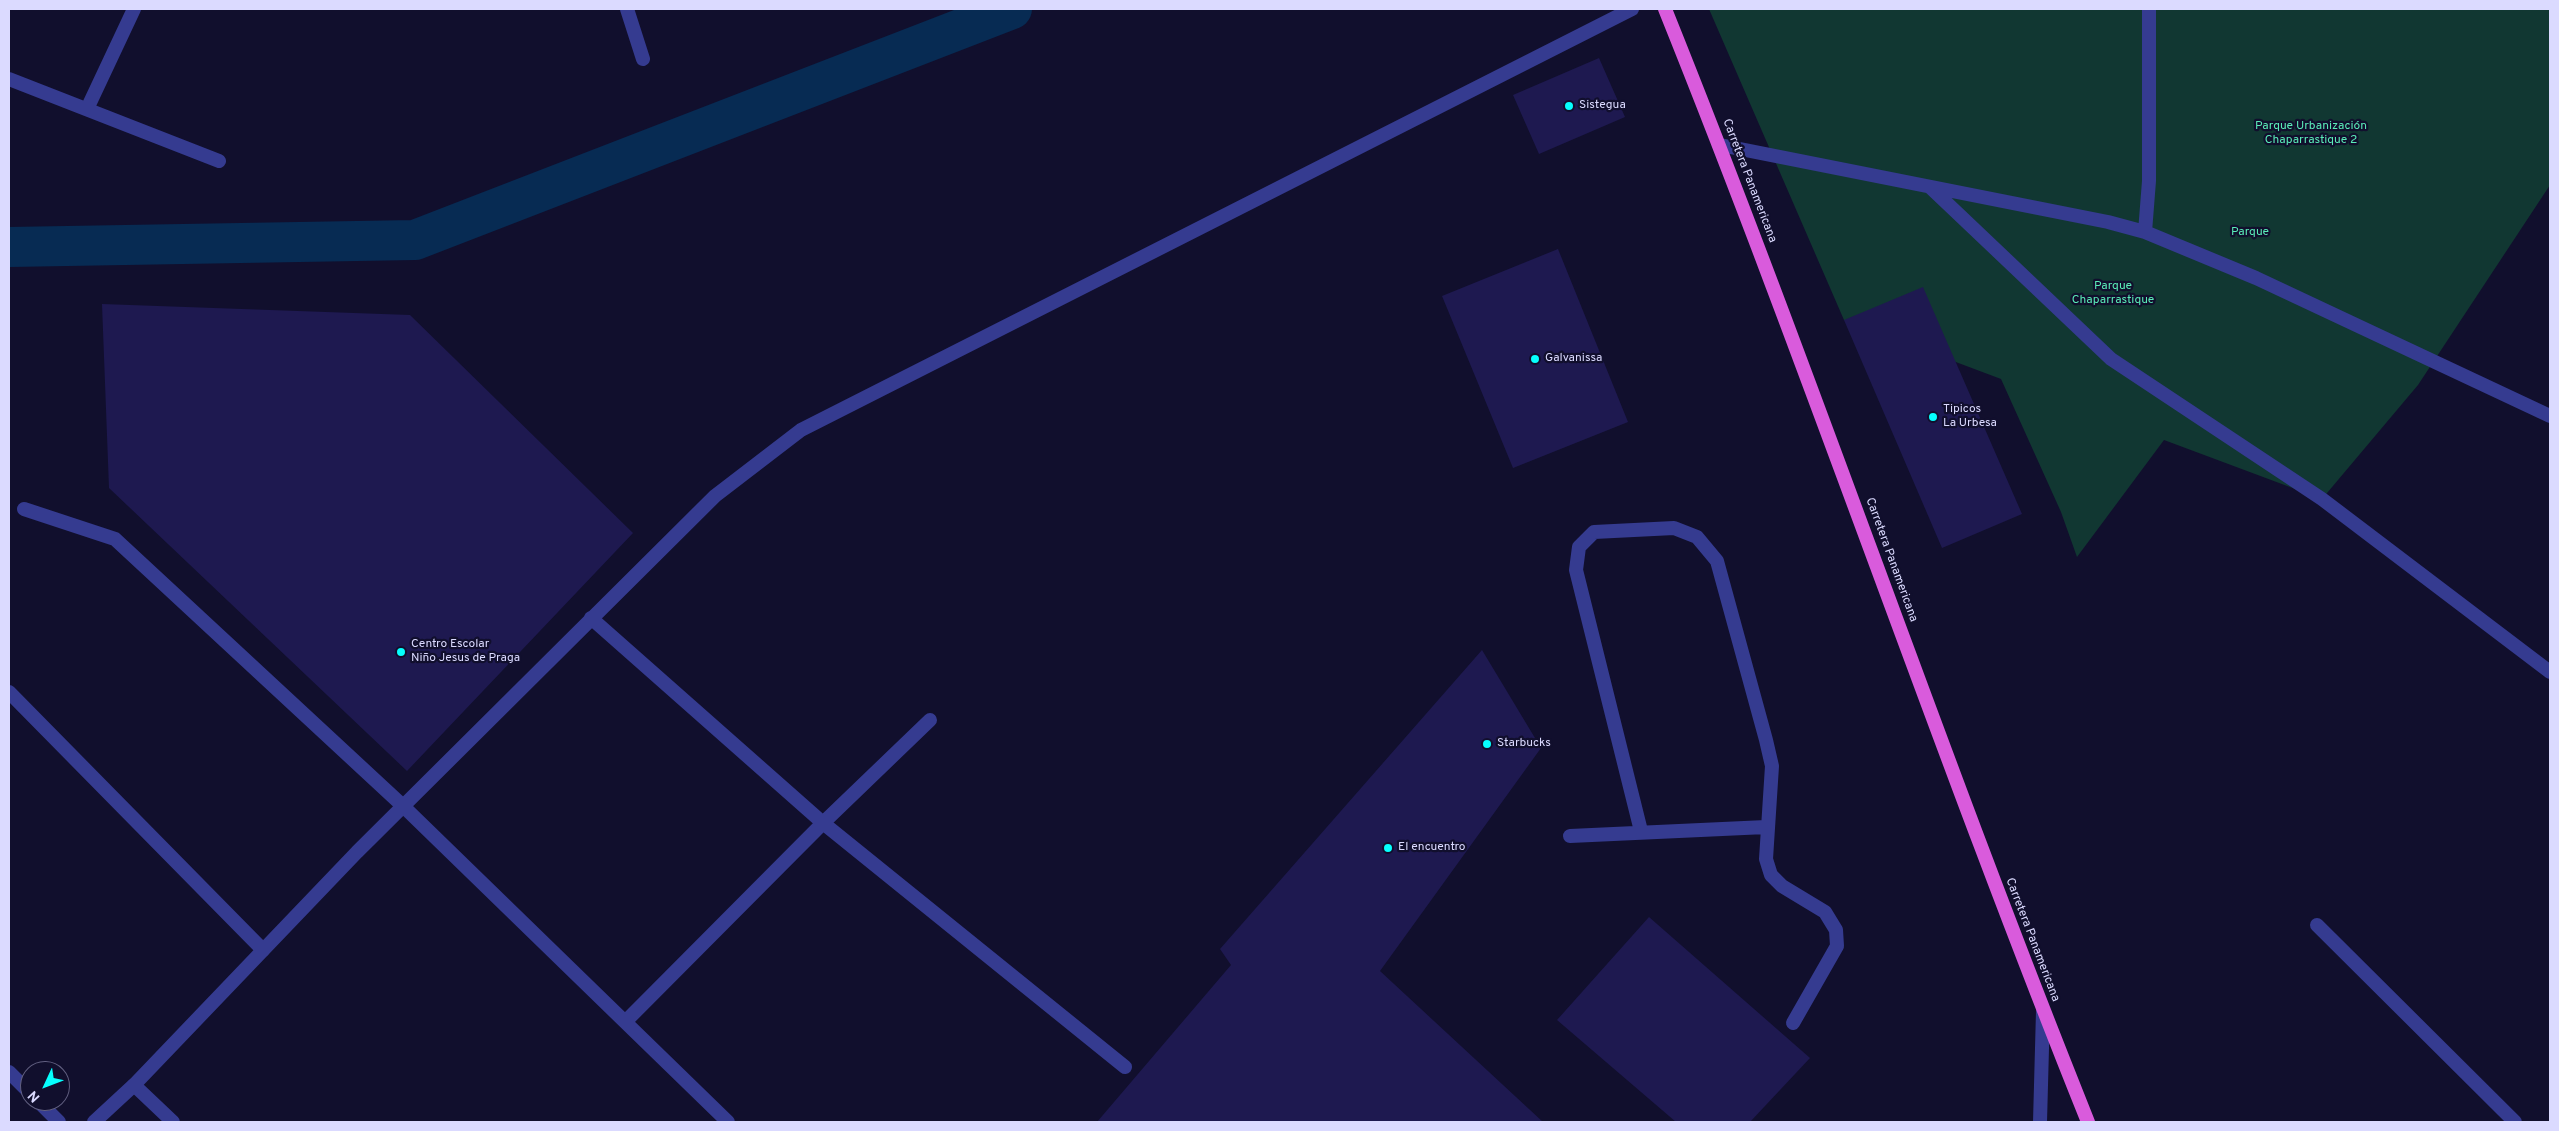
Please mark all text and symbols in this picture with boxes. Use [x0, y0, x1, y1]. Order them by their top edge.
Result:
place label: Sistegua [1579, 99, 1626, 113]
marker: Sistegua [1563, 100, 1575, 112]
street label: Carretera Panamericana [1719, 117, 1779, 245]
park label: Parque Urbanización Chaparrastique 2 [2255, 120, 2367, 148]
park label: Parque [2231, 226, 2269, 240]
park label: Parque Chaparrastique [2072, 280, 2154, 308]
place label: Galvanissa [1545, 352, 1602, 366]
marker: Galvanissa [1529, 353, 1541, 365]
place label: Tipicos La Urbesa [1943, 403, 1997, 431]
marker: Tipicos La Urbesa [1927, 411, 1939, 423]
street label: Carretera Panamericana [1862, 496, 1920, 624]
place label: Centro Escolar Niño Jesus de Praga [411, 638, 520, 666]
marker: Centro Escolar Niño Jesus de Praga [395, 646, 407, 658]
place label: Starbucks [1497, 737, 1551, 751]
marker: Starbucks [1481, 738, 1493, 750]
place label: El encuentro [1398, 841, 1466, 855]
marker: El encuentro [1382, 842, 1394, 854]
street label: Carretera Panamericana [2002, 876, 2062, 1004]
north arrow [20, 1061, 70, 1111]
text: N [25, 1086, 44, 1105]

